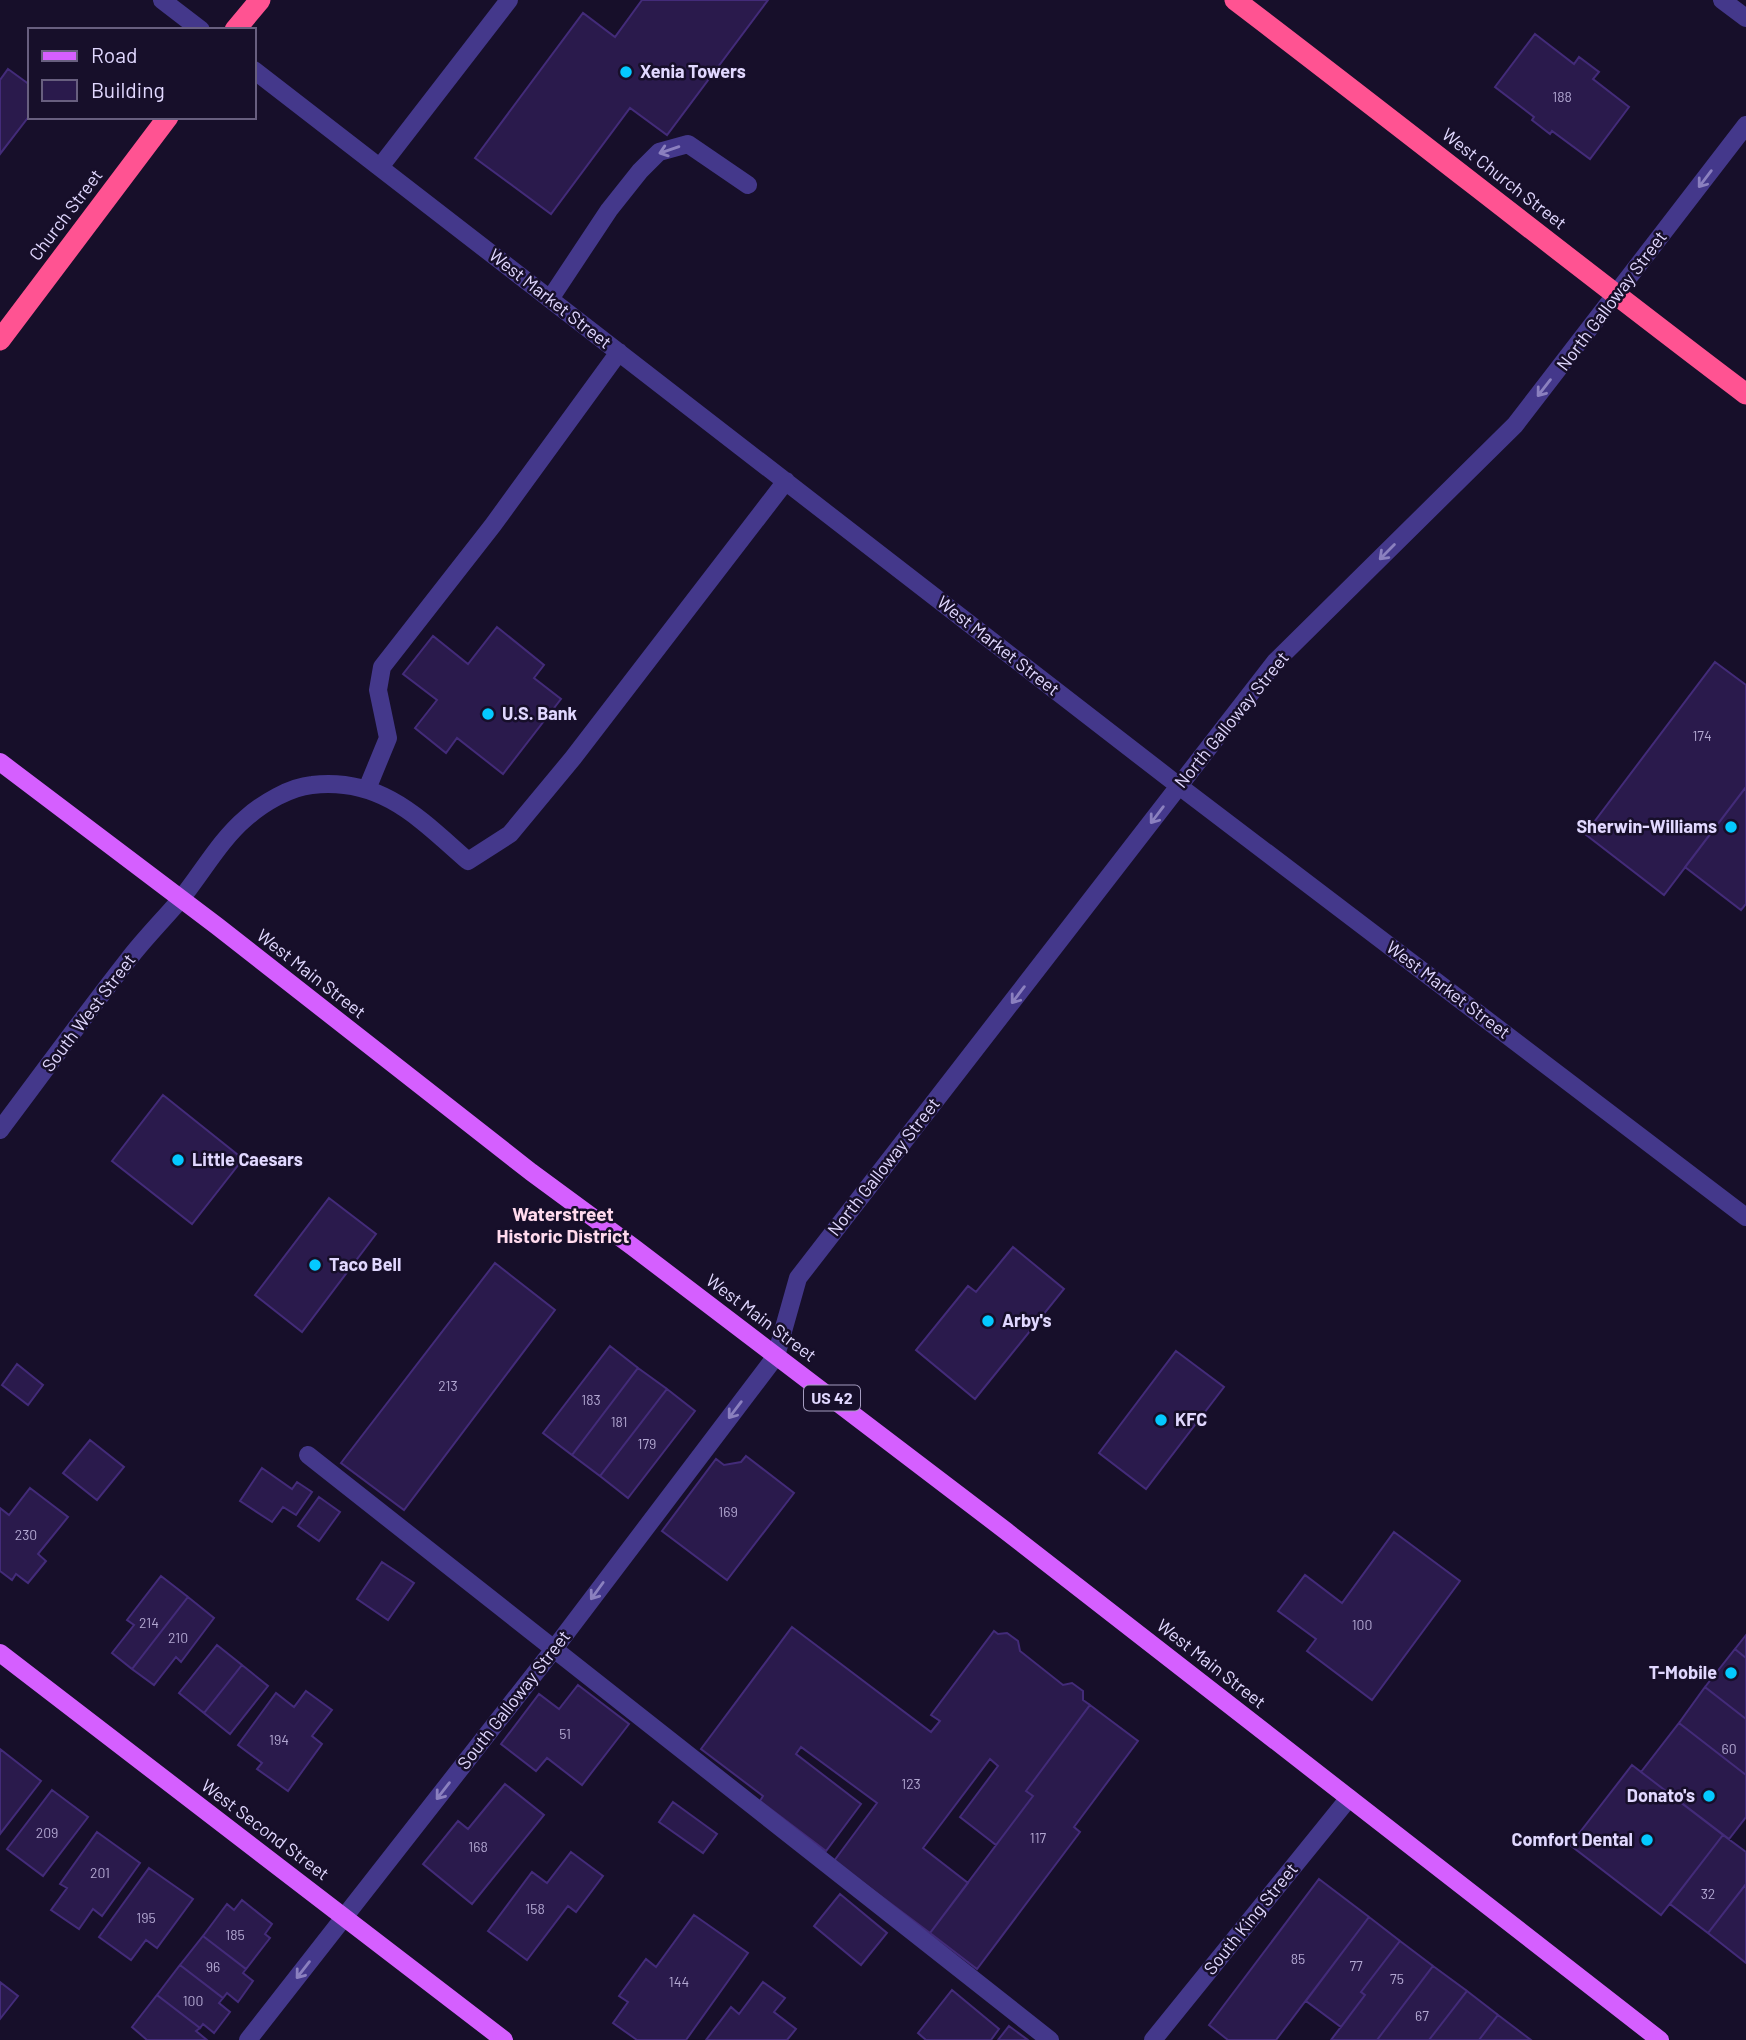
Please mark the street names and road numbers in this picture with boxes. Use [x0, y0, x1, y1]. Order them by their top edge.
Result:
street label: West Church Street [1438, 123, 1571, 234]
street label: Church Street [24, 164, 107, 264]
street label: North Galloway Street [1551, 226, 1671, 375]
street label: West Market Street [485, 244, 616, 353]
street label: West Market Street [933, 591, 1064, 700]
street label: North Galloway Street [1169, 647, 1293, 792]
street label: West Main Street [253, 924, 370, 1023]
street label: West Market Street [1382, 936, 1515, 1043]
street label: South West Street [37, 949, 140, 1076]
street label: North Galloway Street [822, 1093, 944, 1240]
street label: West Main Street [702, 1269, 821, 1366]
road number: US 42 [804, 1386, 860, 1410]
street label: West Main Street [1153, 1614, 1270, 1713]
street label: South Galloway Street [452, 1625, 574, 1773]
street label: West Second Street [197, 1774, 334, 1884]
street label: South King Street [1198, 1858, 1302, 1979]

